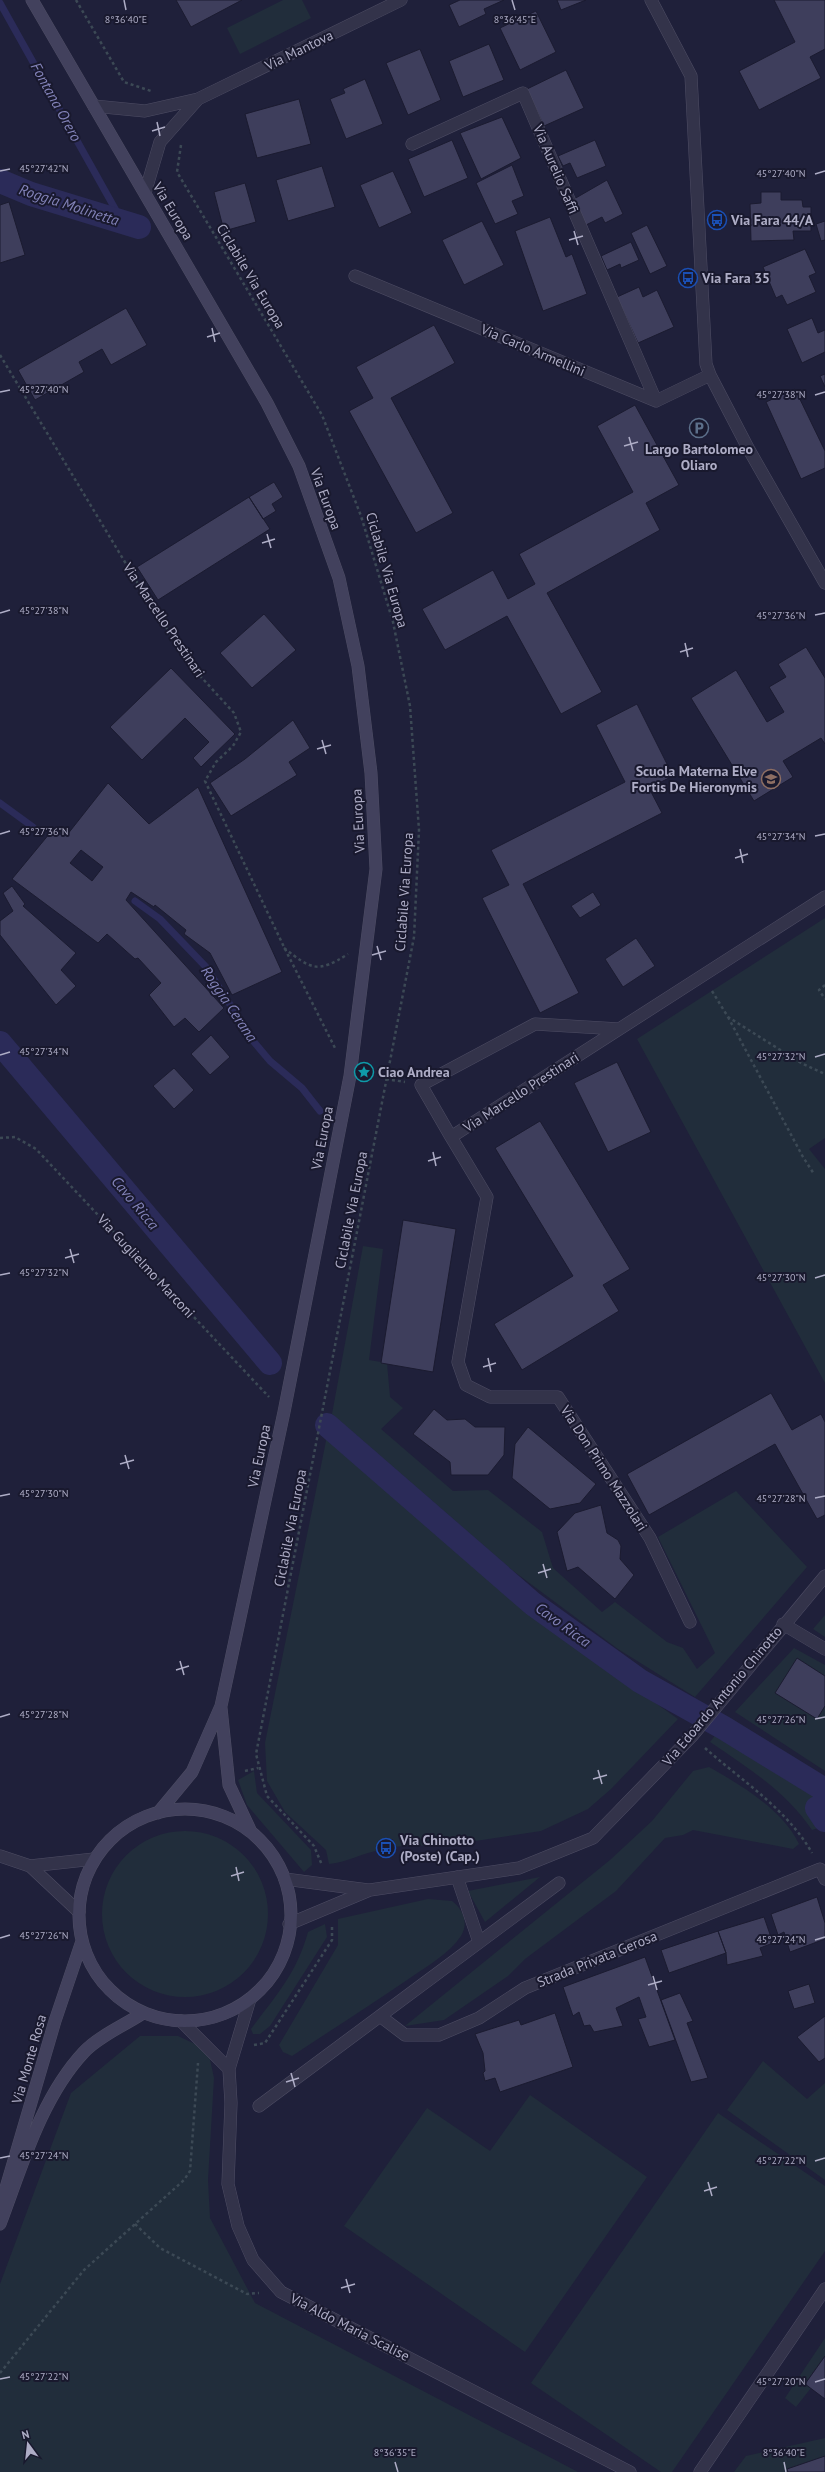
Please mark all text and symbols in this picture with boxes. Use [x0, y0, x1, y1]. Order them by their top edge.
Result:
text: 8°36'40"E [105, 13, 147, 26]
text: 8°36'45"E [494, 13, 536, 26]
street label: Via Mantova [261, 26, 336, 75]
water label: Fontana Orero [27, 59, 86, 145]
street label: Via Aurelio Saffi [529, 121, 583, 216]
text: 45°27'42"N [19, 162, 69, 175]
text: 45°27'40"N [756, 167, 806, 180]
street label: Via Europa [148, 178, 197, 243]
water label: Roggia Molinetta [17, 179, 122, 230]
bus stop icon: Via Fara 44/A [706, 209, 728, 231]
place label: Via Fara 44/A [730, 211, 814, 229]
street label: Ciclabile Via Europa [213, 220, 289, 332]
bus stop icon: Via Fara 35 [677, 267, 699, 289]
place label: Via Fara 35 [701, 269, 770, 287]
street label: Via Carlo Armellini [477, 320, 588, 380]
text: 45°27'40"N [19, 383, 69, 396]
text: 45°27'38"N [756, 388, 806, 401]
parking icon: Largo Bartolomeo Oliaro [688, 417, 710, 439]
place label: Largo Bartolomeo Oliaro [645, 440, 753, 474]
street label: Via Europa [306, 465, 345, 532]
street label: Ciclabile Via Europa [362, 510, 412, 630]
street label: Via Marcello Prestinari [118, 558, 209, 681]
text: 45°27'38"N [19, 604, 69, 617]
text: 45°27'36"N [756, 609, 806, 622]
place label: Scuola Materna Elve Fortis De Hieronymis [632, 762, 757, 796]
school or university icon: Scuola Materna Elve Fortis De Hieronymis [760, 768, 782, 790]
street label: Via Europa [347, 788, 369, 855]
text: 45°27'36"N [19, 825, 69, 838]
text: 45°27'34"N [756, 830, 806, 843]
street label: Ciclabile Via Europa [391, 832, 417, 952]
water label: Roggia Cerana [197, 962, 262, 1046]
text: 45°27'34"N [19, 1045, 69, 1058]
street label: Via Marcello Prestinari [459, 1048, 582, 1137]
text: 45°27'32"N [756, 1050, 806, 1063]
place icon: Ciao Andrea [353, 1061, 375, 1083]
place label: Ciao Andrea [378, 1063, 450, 1081]
street label: Via Europa [307, 1105, 337, 1172]
street label: Ciclabile Via Europa [331, 1150, 371, 1270]
water label: Cavo Ricca [108, 1172, 164, 1234]
street label: Via Guglielmo Marconi [93, 1210, 199, 1322]
text: 45°27'32"N [19, 1266, 69, 1279]
text: 45°27'30"N [756, 1271, 806, 1284]
street label: Via Don Primo Mazzolari [556, 1401, 651, 1534]
street label: Via Europa [243, 1423, 274, 1490]
street label: Ciclabile Via Europa [270, 1468, 310, 1588]
text: 45°27'30"N [19, 1487, 69, 1500]
text: 45°27'28"N [756, 1492, 806, 1505]
water label: Cavo Ricca [532, 1598, 595, 1651]
street label: Via Edoardo Antonio Chinotto [658, 1622, 786, 1770]
text: 45°27'28"N [19, 1708, 69, 1721]
text: 45°27'26"N [756, 1713, 806, 1726]
place label: Via Chinotto (Poste) (Cap.) [399, 1831, 480, 1865]
bus stop icon: Via Chinotto (Poste) (Cap.) [375, 1837, 397, 1859]
street label: Strada Privata Gerosa [534, 1927, 660, 1991]
text: 45°27'26"N [19, 1929, 69, 1942]
text: 45°27'24"N [756, 1933, 806, 1946]
street label: Via Monte Rosa [7, 2012, 50, 2107]
text: 45°27'24"N [19, 2149, 69, 2162]
text: 45°27'22"N [756, 2154, 806, 2167]
street label: Via Aldo Maria Scalise [286, 2289, 413, 2365]
text: 45°27'22"N [19, 2370, 69, 2383]
text: 45°27'20"N [756, 2375, 806, 2388]
north arrow [8, 2424, 48, 2464]
text: N [20, 2427, 31, 2442]
text: 8°36'35"E [374, 2446, 416, 2459]
text: 8°36'40"E [763, 2446, 805, 2459]

